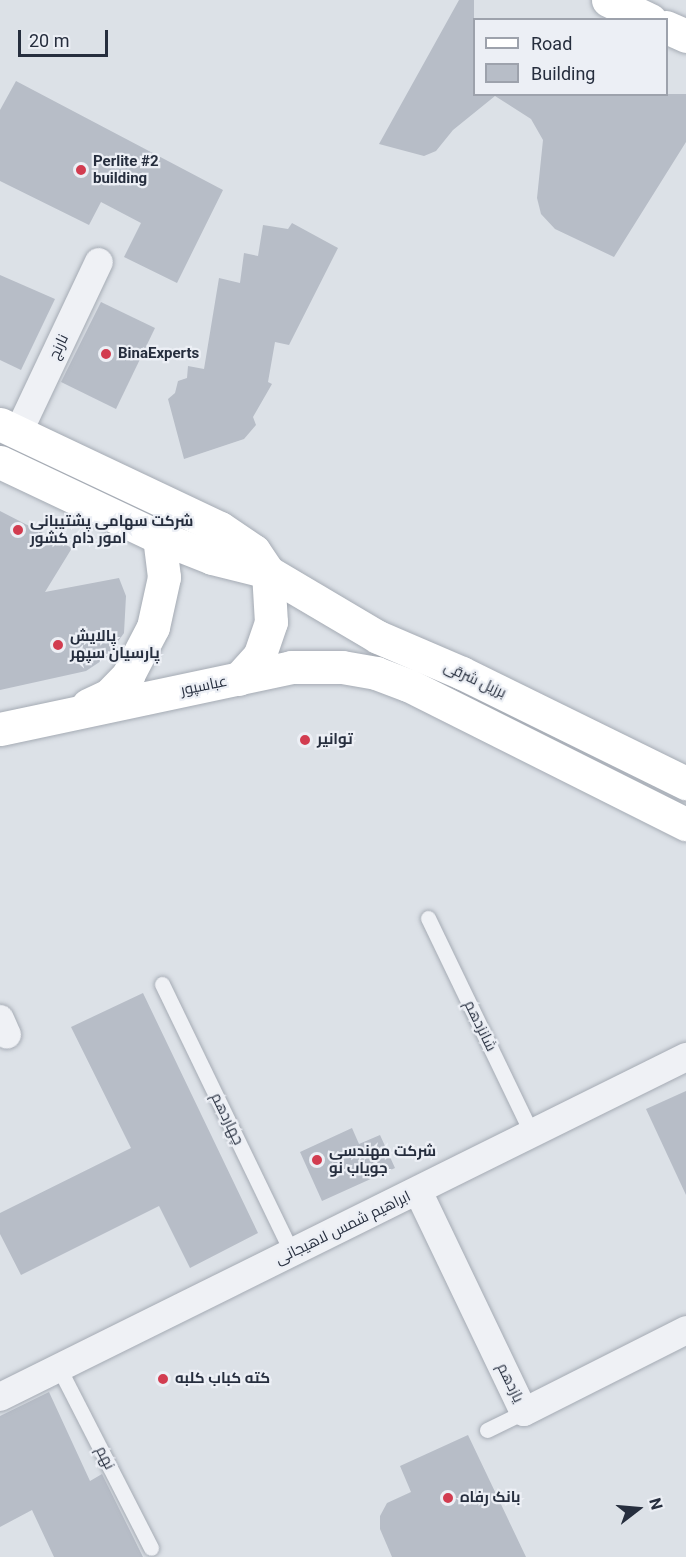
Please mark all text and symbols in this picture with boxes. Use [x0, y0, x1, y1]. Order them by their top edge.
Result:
scale bar [21, 18, 111, 56]
legend [473, 18, 668, 96]
text: 20 m [29, 30, 69, 51]
text: Road [531, 33, 572, 54]
text: Building [531, 63, 595, 84]
place label: Perlite #2 building [93, 152, 159, 187]
marker: Perlite #2 building [74, 163, 88, 177]
street label: نارنج [45, 332, 73, 362]
place label: BinaExperts [118, 345, 199, 363]
marker: BinaExperts [99, 347, 113, 361]
place label: شركت سهامى پشتيبانى امور دام كشور [30, 512, 193, 547]
marker: شركت سهامى پشتيبانى امور دام كشور [11, 523, 25, 537]
place label: پالایش پارسیان سپهر [70, 627, 160, 662]
marker: پالایش پارسیان سپهر [51, 638, 65, 652]
street label: برزیل شرقی [441, 658, 509, 702]
street label: عباسپور [179, 672, 229, 700]
place label: توانیر [317, 731, 353, 749]
marker: توانیر [298, 733, 312, 747]
street label: شانزدهم [460, 998, 500, 1054]
street label: چهاردهم [207, 1090, 247, 1148]
place label: شرکت مهندسی جویاب نو [329, 1142, 436, 1177]
marker: شرکت مهندسی جویاب نو [310, 1153, 324, 1167]
street label: ابراهیم شمس لاهیجانی [272, 1187, 414, 1269]
street label: یازدهم [493, 1360, 527, 1406]
place label: کته کباب کلبه [175, 1370, 270, 1388]
marker: کته کباب کلبه [156, 1372, 170, 1386]
street label: نهم [92, 1443, 118, 1473]
north arrow [608, 1479, 668, 1539]
place label: بانک رفاه [460, 1489, 520, 1507]
marker: بانک رفاه [441, 1491, 455, 1505]
text: N [645, 1496, 666, 1512]

